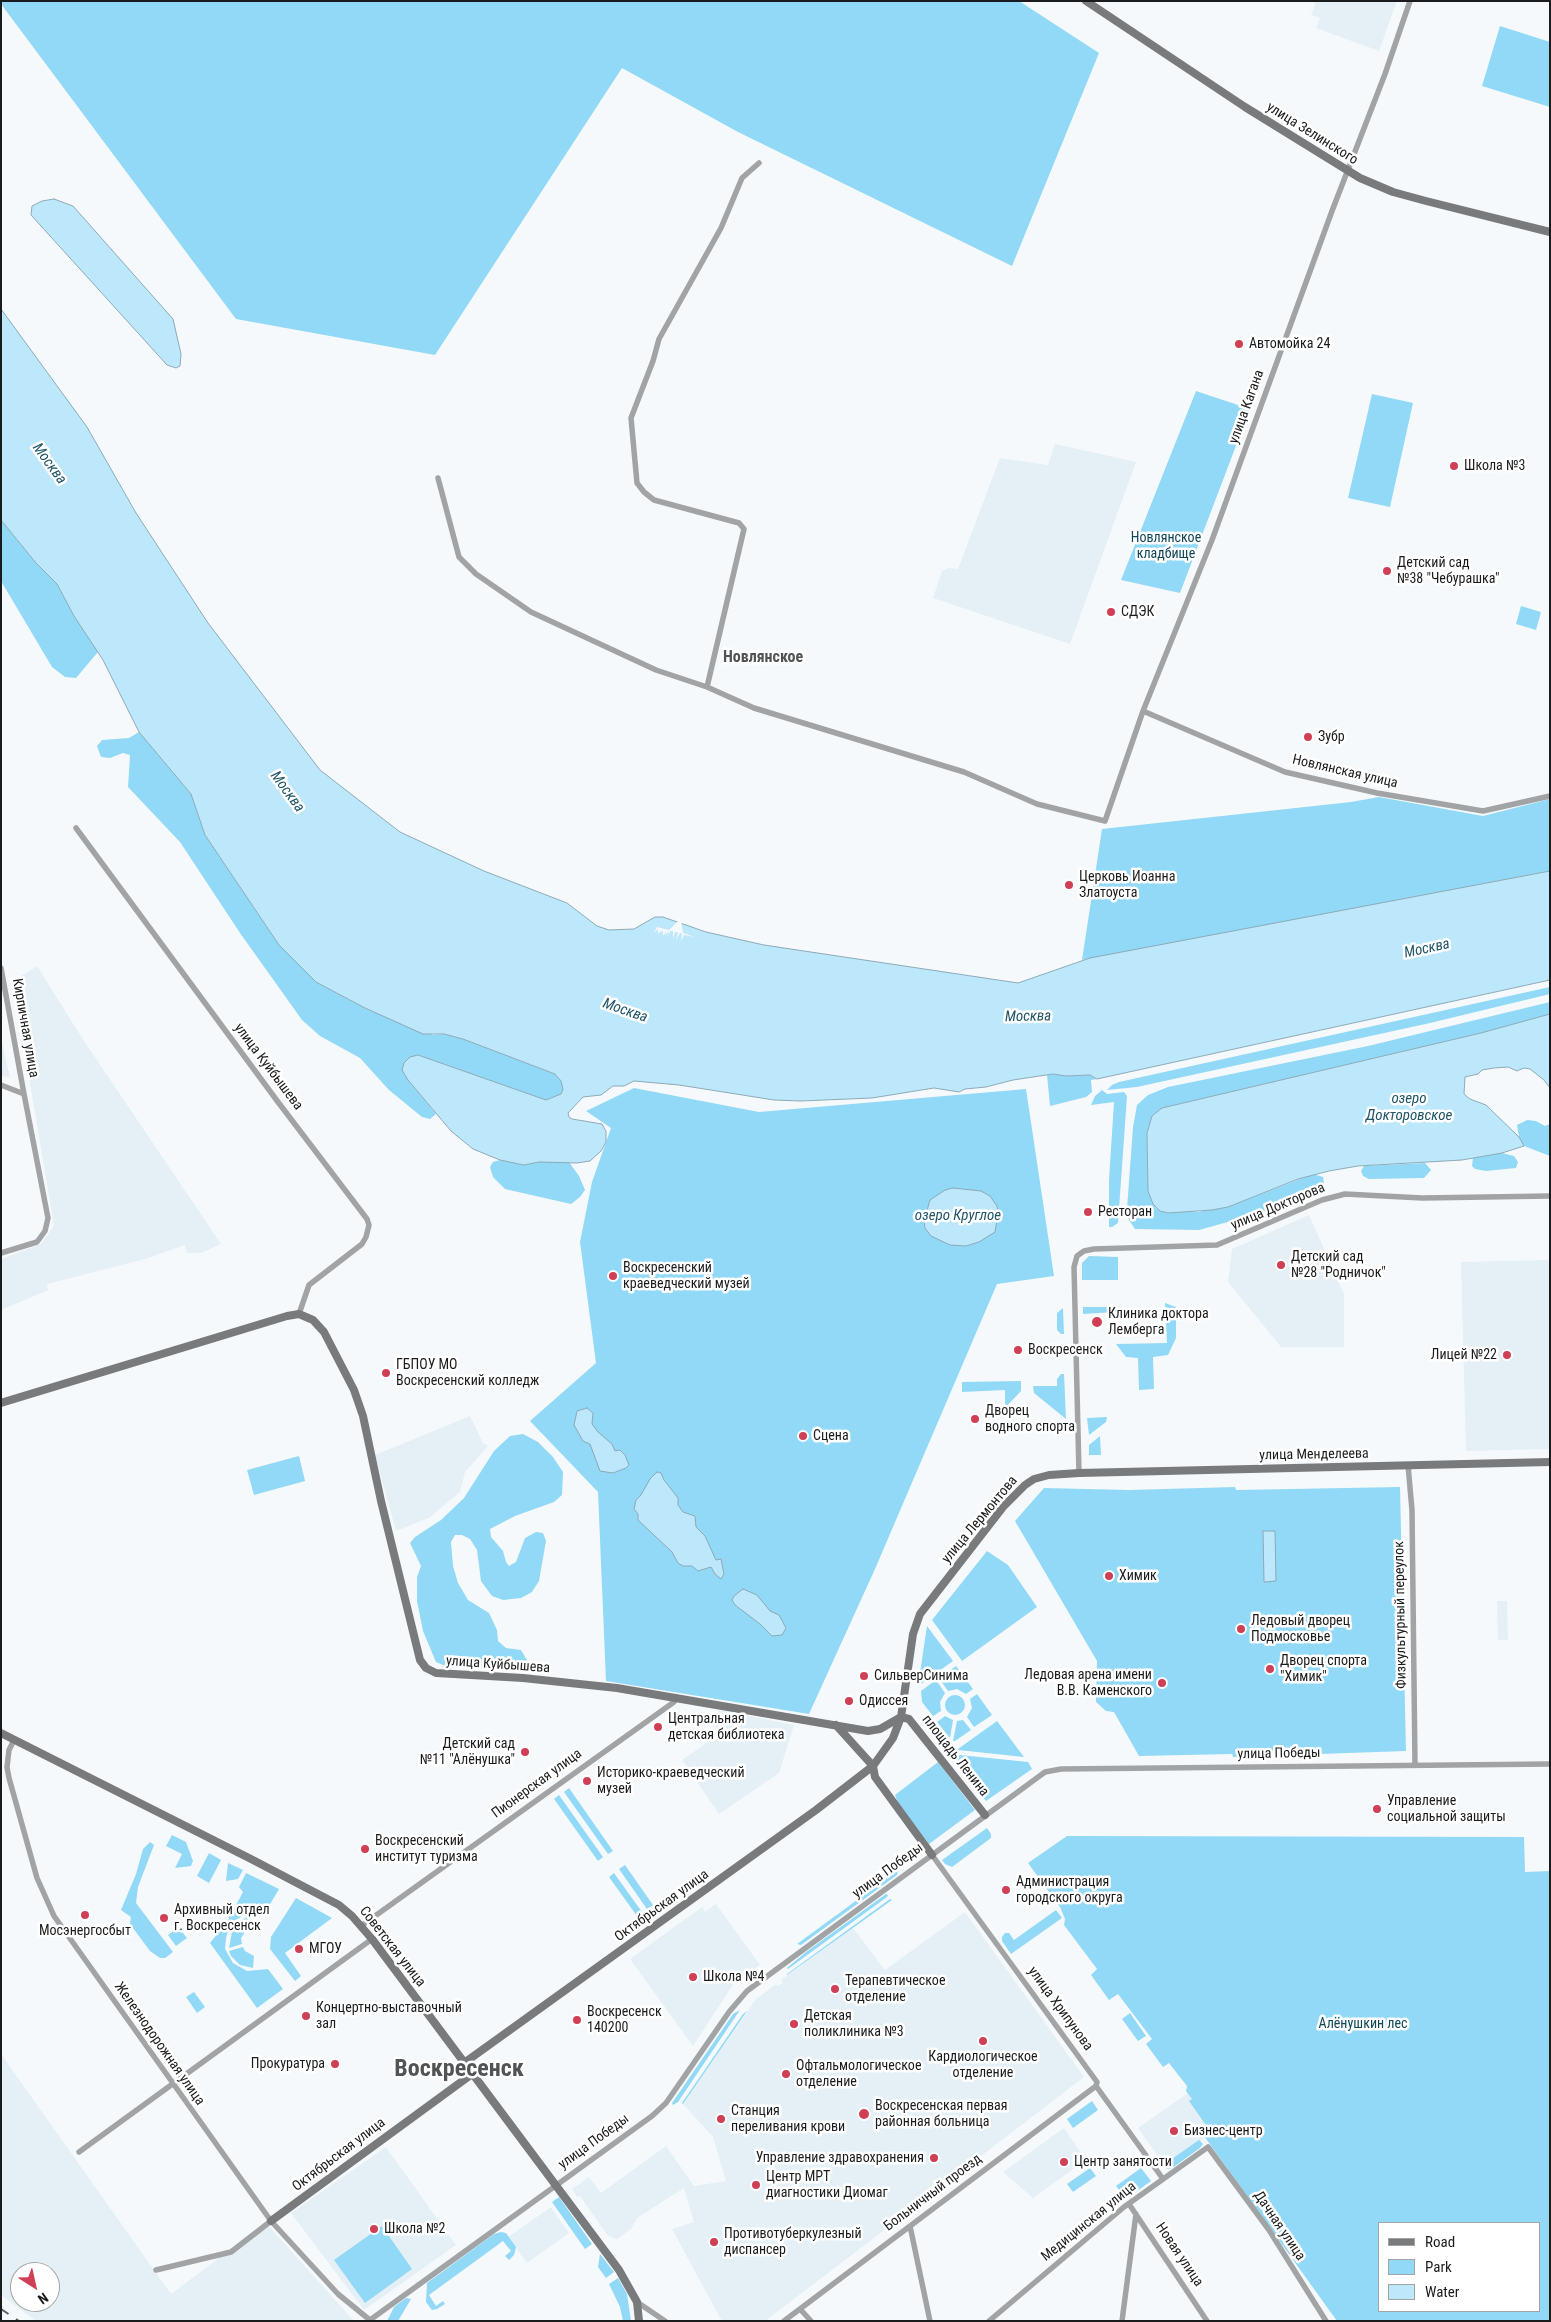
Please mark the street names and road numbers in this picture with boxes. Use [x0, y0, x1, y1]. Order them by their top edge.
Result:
street label: улица Зелинского [1263, 99, 1361, 169]
street label: улица Кагана [1226, 368, 1268, 446]
street label: Новлянская улица [1291, 752, 1399, 792]
street label: Кирпичная улица [8, 977, 42, 1079]
street label: улица Куйбышева [230, 1020, 306, 1114]
street label: улица Докторова [1228, 1180, 1328, 1234]
street label: улица Менделеева [1259, 1446, 1369, 1464]
street label: улица Лермонтова [939, 1473, 1021, 1567]
street label: Физкультурный переулок [1391, 1541, 1411, 1689]
street label: улица Куйбышева [445, 1653, 551, 1677]
street label: площадь Ленина [918, 1712, 992, 1800]
street label: улица Победы [1237, 1745, 1321, 1763]
street label: Пионерская улица [489, 1746, 585, 1822]
street label: улица Победы [849, 1840, 927, 1902]
street label: Октябрьская улица [612, 1866, 712, 1946]
street label: Советская улица [355, 1903, 429, 1991]
street label: улица Хрипунова [1024, 1964, 1096, 2054]
street label: Железнодорожная улица [110, 1979, 208, 2109]
street label: улица Победы [555, 2111, 633, 2173]
street label: Октябрьская улица [289, 2115, 389, 2195]
street label: Больничный проезд [881, 2151, 985, 2235]
street label: Медицинская улица [1038, 2179, 1140, 2265]
street label: Дачная улица [1250, 2188, 1308, 2264]
street label: Новая улица [1152, 2220, 1206, 2290]

